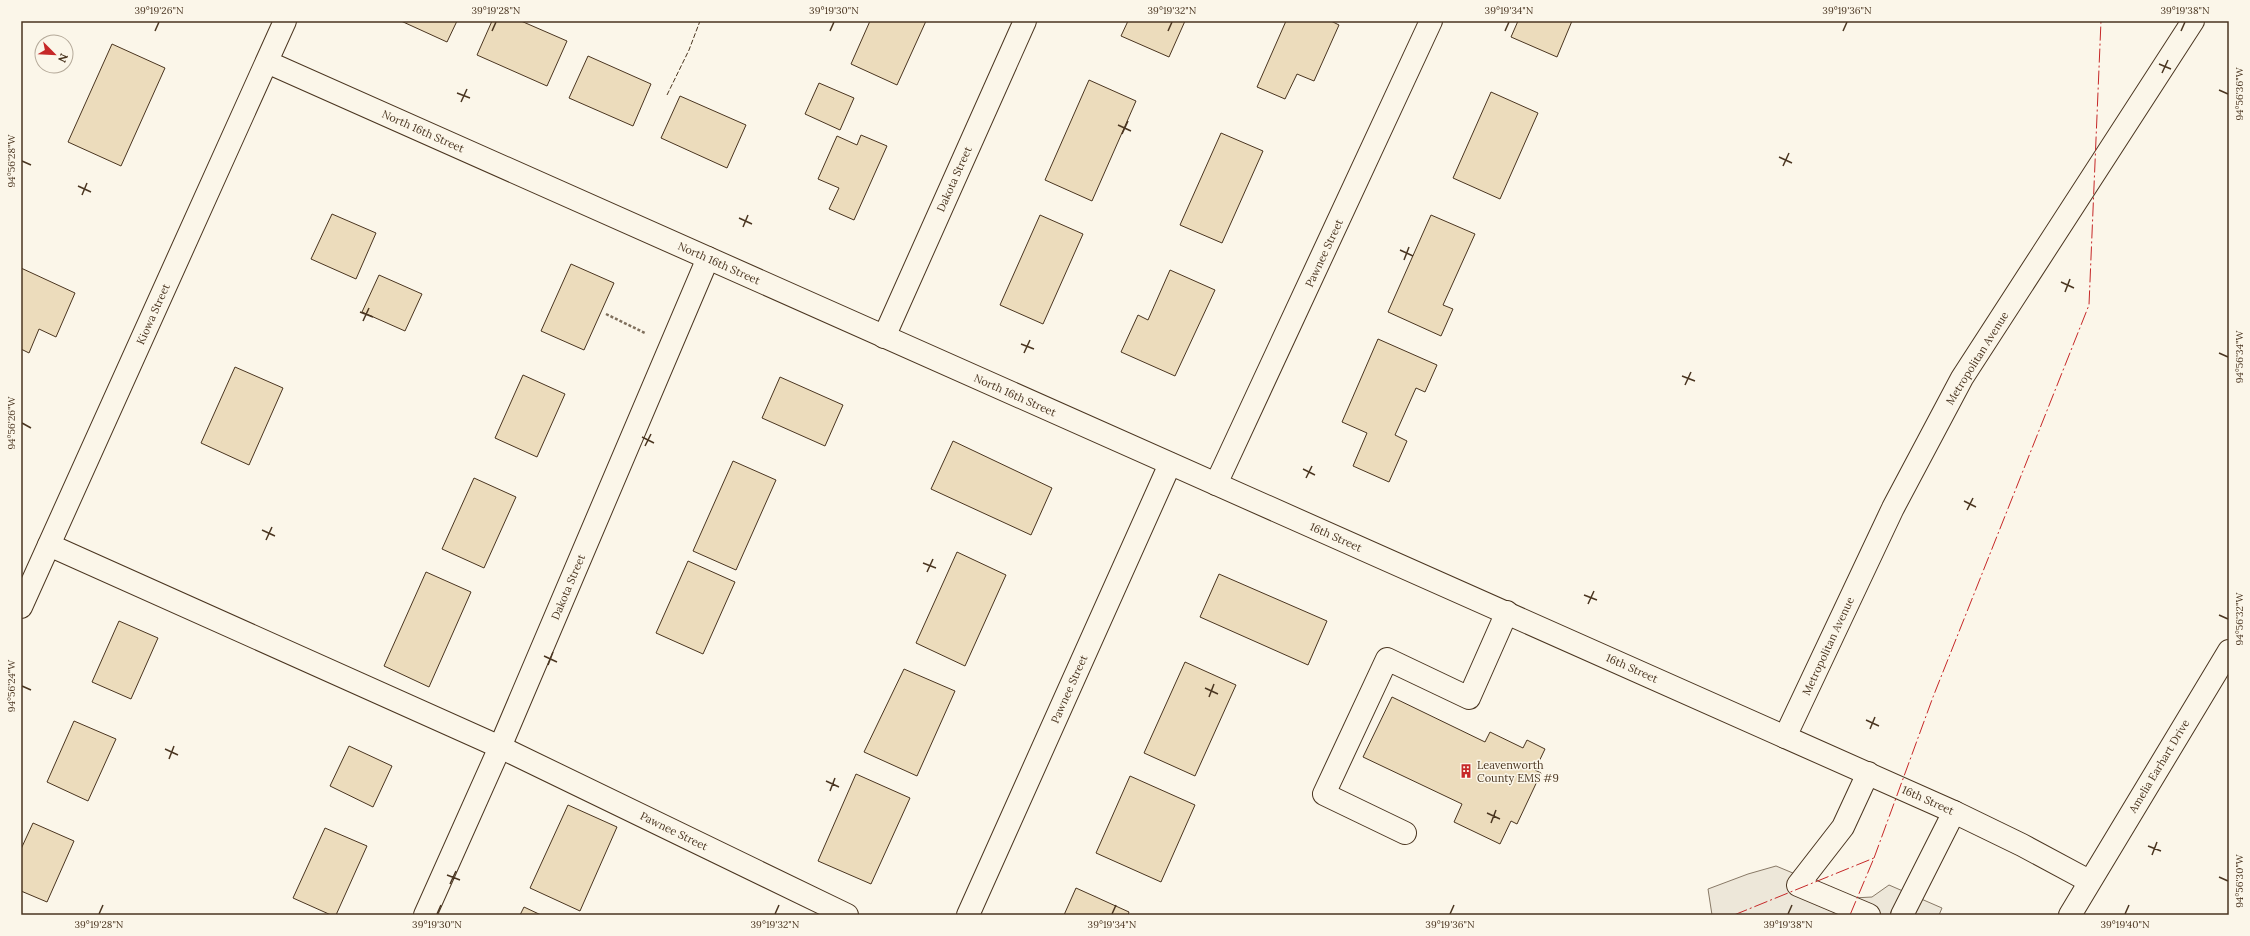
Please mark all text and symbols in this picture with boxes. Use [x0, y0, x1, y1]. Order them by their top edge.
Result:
text: 39°19'26"N [134, 4, 184, 17]
text: 39°19'28"N [472, 4, 521, 17]
text: 39°19'30"N [809, 4, 859, 17]
text: 39°19'32"N [1148, 4, 1197, 17]
text: 39°19'34"N [1485, 4, 1534, 17]
text: 39°19'36"N [1822, 4, 1872, 17]
text: 39°19'38"N [2160, 4, 2210, 17]
north arrow [34, 34, 74, 74]
text: N [55, 51, 71, 65]
text: 94°56'36"W [2233, 66, 2246, 121]
street label: North 16th Street [380, 107, 467, 156]
text: 94°56'28"W [5, 134, 18, 187]
street label: Dakota Street [933, 143, 975, 214]
street label: Pawnee Street [1302, 216, 1346, 289]
street label: North 16th Street [676, 239, 763, 288]
street label: Kiowa Street [133, 281, 173, 347]
street label: Metropolitan Avenue [1943, 309, 2011, 407]
text: 94°56'34"W [2233, 330, 2246, 383]
street label: North 16th Street [972, 371, 1059, 420]
text: 94°56'26"W [5, 395, 18, 450]
street label: 16th Street [1308, 519, 1365, 555]
street label: Dakota Street [548, 551, 588, 622]
text: 94°56'32"W [2233, 592, 2246, 645]
street label: Metropolitan Avenue [1799, 594, 1857, 698]
street label: 16th Street [1604, 650, 1661, 686]
street label: Pawnee Street [1048, 652, 1091, 725]
text: 94°56'24"W [5, 659, 18, 712]
street label: Amelia Earhart Drive [2125, 717, 2192, 816]
place label: Leavenworth County EMS #9 [1477, 758, 1559, 785]
building icon: Leavenworth County EMS #9 [1458, 763, 1474, 779]
street label: 16th Street [1900, 782, 1957, 818]
street label: Pawnee Street [638, 809, 711, 854]
text: 94°56'30"W [2233, 853, 2246, 908]
text: 39°19'28"N [75, 918, 124, 931]
text: 39°19'30"N [412, 918, 462, 931]
text: 39°19'32"N [751, 918, 800, 931]
text: 39°19'34"N [1088, 918, 1137, 931]
text: 39°19'36"N [1425, 918, 1475, 931]
text: 39°19'38"N [1763, 918, 1813, 931]
text: 39°19'40"N [2100, 918, 2150, 931]

